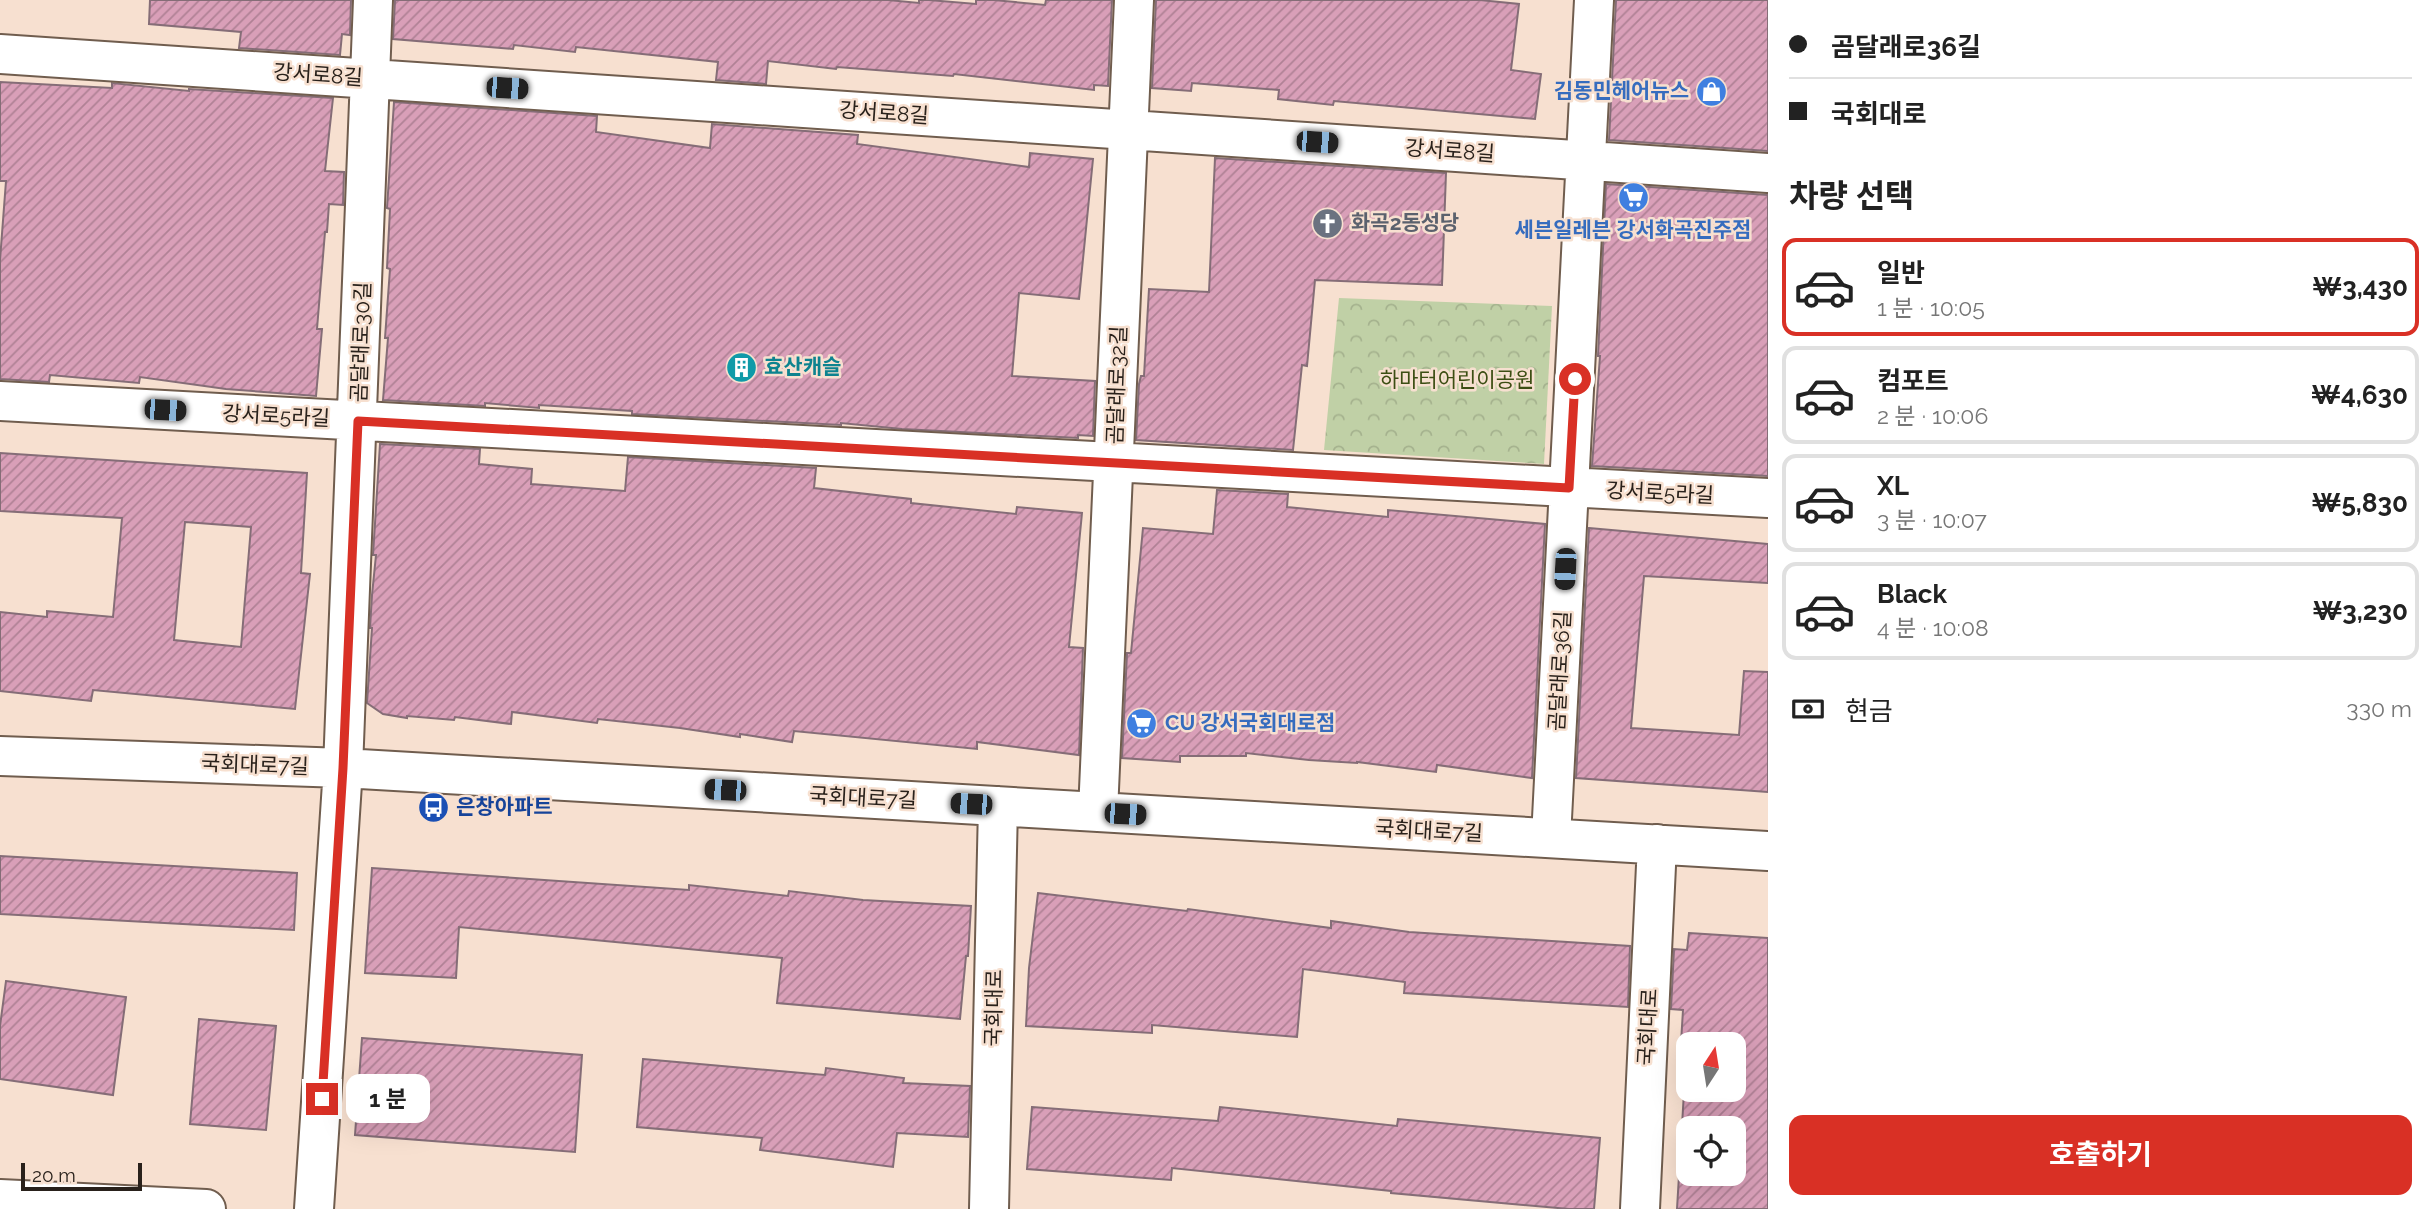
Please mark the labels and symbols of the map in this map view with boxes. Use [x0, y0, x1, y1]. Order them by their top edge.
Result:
street label: 강서로8길 [272, 59, 364, 90]
shop icon: 김동민헤어뉴스 [1695, 74, 1729, 108]
car [486, 76, 529, 100]
place label: 김동민헤어뉴스 [1554, 78, 1689, 103]
street label: 강서로8길 [838, 97, 930, 128]
car [1296, 130, 1339, 154]
street label: 강서로8길 [1404, 135, 1496, 166]
supermarket icon: 세븐일레븐 강서화곡진주점 [1616, 181, 1650, 215]
church icon: 화곡2동성당 [1311, 206, 1345, 240]
place label: 화곡2동성당 [1351, 210, 1459, 235]
place label: 세븐일레븐 강서화곡진주점 [1515, 217, 1751, 242]
street label: 곰달래로30길 [346, 281, 375, 403]
street label: 곰달래로32길 [1102, 325, 1131, 445]
building icon: 효산캐슬 [724, 350, 758, 384]
place label: 효산캐슬 [764, 354, 841, 379]
route start [1559, 363, 1591, 395]
park label: 하마터어린이공원 [1380, 367, 1534, 392]
car [144, 398, 187, 422]
street label: 강서로5라길 [221, 400, 331, 431]
street label: 강서로5라길 [1605, 477, 1715, 508]
car [1554, 547, 1577, 591]
street label: 곰달래로36길 [1544, 610, 1575, 732]
supermarket icon: CU 강서국회대로점 [1125, 706, 1159, 740]
place label: CU 강서국회대로점 [1165, 710, 1335, 735]
street label: 국회대로7길 [201, 750, 309, 779]
car [704, 778, 747, 802]
street label: 국회대로7길 [809, 782, 918, 813]
bus stop icon: 은창아파트 [416, 790, 450, 824]
car [950, 792, 993, 816]
place label: 은창아파트 [456, 794, 553, 819]
car [1104, 802, 1147, 826]
street label: 국회대로7길 [1375, 815, 1484, 846]
street label: 국회대로 [980, 969, 1007, 1047]
street label: 국회대로 [1633, 988, 1662, 1066]
north arrow [1676, 1032, 1746, 1102]
callout: 1 분 [346, 1074, 430, 1124]
route end [306, 1083, 338, 1115]
scale bar [21, 1160, 142, 1192]

